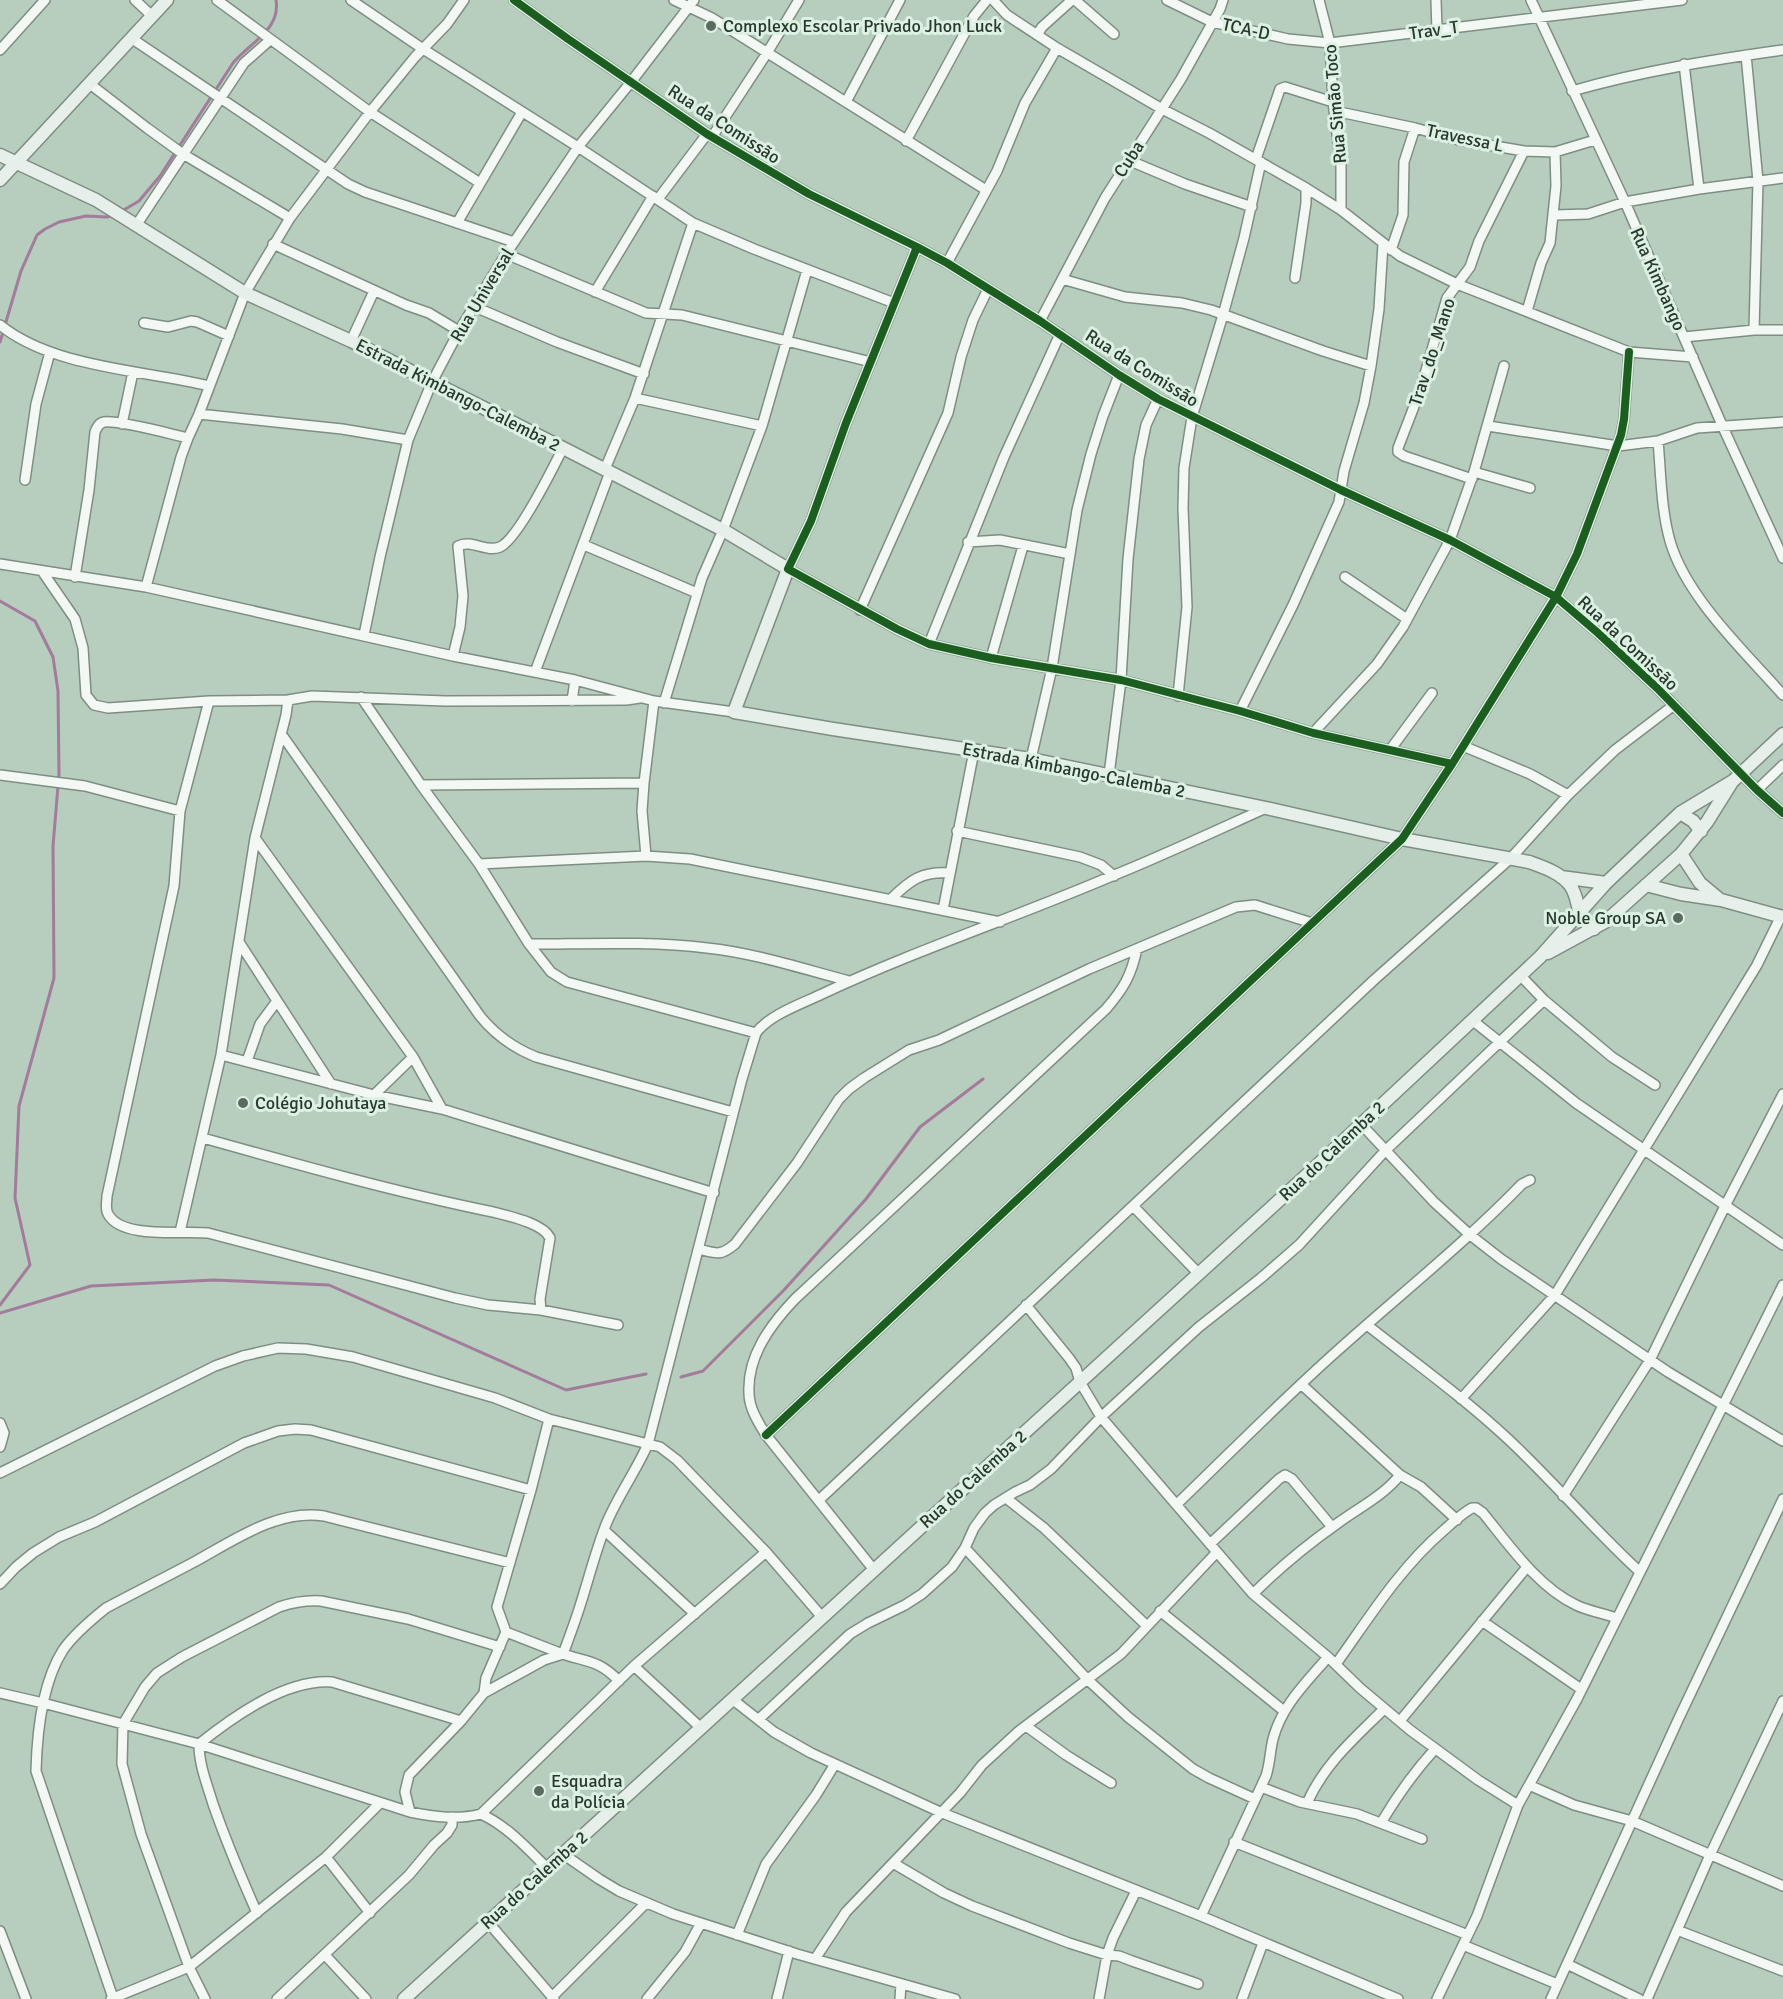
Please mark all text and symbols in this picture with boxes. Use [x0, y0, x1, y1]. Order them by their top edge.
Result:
street label: TCA-D [1220, 13, 1272, 45]
place label: Complexo Escolar Privado Jhon Luck [723, 15, 1002, 37]
street label: Trav_T [1408, 16, 1460, 44]
marker: Complexo Escolar Privado Jhon Luck [704, 19, 718, 33]
street label: Rua Simão Toco [1319, 44, 1351, 164]
street label: Rua da Comissão [664, 80, 784, 168]
street label: Travessa L [1424, 119, 1506, 157]
street label: Cuba [1109, 137, 1149, 181]
street label: Rua Kimbango [1625, 224, 1691, 334]
street label: Rua Universal [445, 244, 519, 346]
street label: Trav_do_Mano [1404, 295, 1460, 409]
street label: Rua da Comissão [1081, 324, 1203, 412]
street label: Estrada Kimbango-Calemba 2 [352, 334, 564, 456]
street label: Rua da Comissão [1573, 591, 1683, 695]
street label: Estrada Kimbango-Calemba 2 [961, 738, 1187, 802]
place label: Noble Group SA [1545, 907, 1666, 929]
marker: Noble Group SA [1671, 911, 1685, 925]
place label: Colégio Johutaya [255, 1092, 386, 1114]
marker: Colégio Johutaya [236, 1096, 250, 1110]
street label: Rua do Calemba 2 [1274, 1096, 1390, 1206]
street label: Rua do Calemba 2 [915, 1425, 1031, 1533]
place label: Esquadra da Polícia [551, 1770, 625, 1813]
marker: Esquadra da Polícia [532, 1784, 546, 1798]
street label: Rua do Calemba 2 [476, 1826, 592, 1934]

